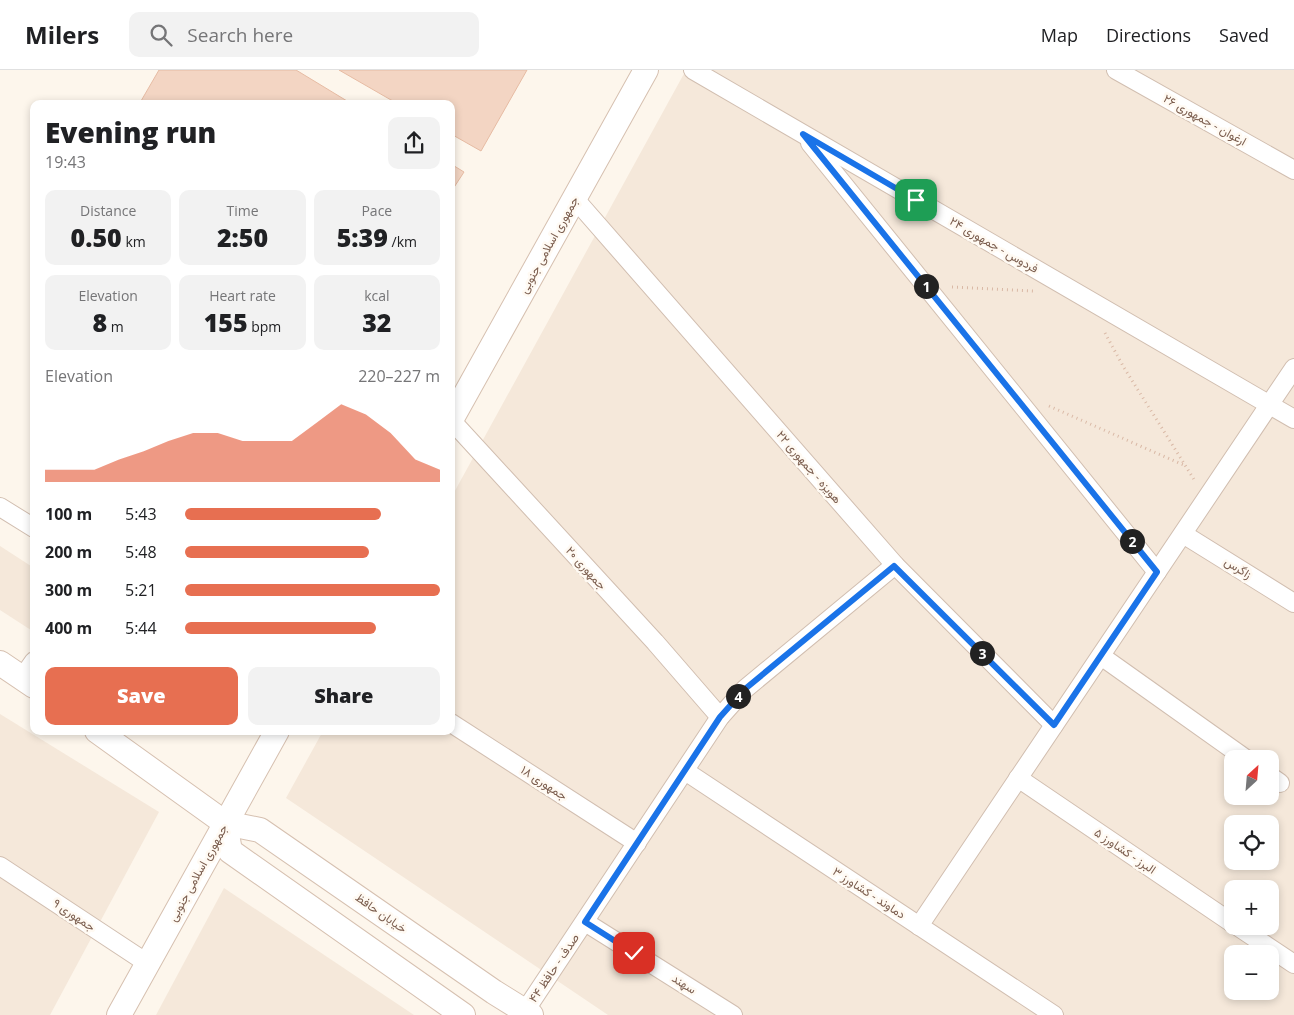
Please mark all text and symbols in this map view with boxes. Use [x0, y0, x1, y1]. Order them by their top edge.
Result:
search box [129, 12, 479, 57]
text: Milers [25, 18, 99, 51]
icon: search [147, 21, 175, 49]
text: Search here [187, 22, 293, 48]
text: Map [1041, 23, 1078, 47]
text: Directions [1106, 23, 1191, 47]
text: Saved [1219, 23, 1269, 47]
street label: ارغوان - جمهوری ۲۶ [1161, 90, 1250, 149]
text: Evening run [45, 113, 216, 151]
button: share [388, 117, 440, 169]
text: 19:43 [45, 151, 86, 173]
pin [895, 179, 937, 221]
icon: arrive [902, 186, 930, 214]
street label: جمهوری اسلامی جنوبی [515, 193, 582, 296]
text: Distance [80, 201, 136, 220]
text: Time [226, 201, 259, 220]
text: Pace [361, 201, 392, 220]
street label: فردوس - جمهوری ۲۴ [947, 212, 1042, 277]
text: 0.50 [71, 220, 122, 254]
text: 2:50 [217, 220, 268, 254]
text: 5:39 [337, 220, 388, 254]
text: km [122, 232, 146, 251]
text: /km [388, 232, 417, 251]
pin: 1 [914, 274, 938, 298]
text: 1 [922, 277, 931, 296]
text: Elevation [78, 286, 138, 305]
text: Heart rate [209, 286, 276, 305]
text: kcal [364, 286, 390, 305]
text: 8 [93, 305, 107, 339]
text: 155 [204, 305, 248, 339]
text: 32 [362, 305, 391, 339]
text: m [107, 317, 124, 336]
text: bpm [248, 317, 281, 336]
text: Elevation [45, 365, 113, 387]
text: 220–227 m [358, 365, 440, 387]
street label: هویزه - جمهوری ۲۲ [773, 426, 846, 507]
text: 100 m [45, 503, 92, 525]
text: 5:43 [125, 503, 157, 525]
pin: 2 [1120, 528, 1144, 554]
text: 2 [1128, 532, 1137, 551]
text: 200 m [45, 541, 92, 563]
text: 5:48 [125, 541, 157, 563]
street label: جمهوری ۲۰ [562, 542, 611, 593]
street label: زاگرس [1221, 553, 1255, 583]
text: 300 m [45, 579, 92, 601]
text: 5:21 [125, 579, 157, 601]
text: 400 m [45, 617, 92, 639]
text: 5:44 [125, 617, 157, 639]
pin: 3 [970, 640, 994, 666]
text: 3 [978, 644, 987, 663]
button: Save [45, 667, 238, 725]
button: Share [248, 667, 440, 725]
pin: 4 [726, 684, 750, 708]
text: 4 [734, 687, 743, 706]
north arrow [1224, 750, 1279, 805]
map controls [1224, 750, 1279, 1000]
street label: جمهوری ۱۸ [518, 761, 571, 804]
button: locate [1224, 815, 1279, 870]
street label: جمهوری اسلامی جنوبی [164, 821, 231, 924]
street label: البرز - کشاورز ۵ [1091, 824, 1160, 878]
street label: دماوند - کشاورز ۳ [830, 863, 909, 923]
button: + [1224, 880, 1279, 935]
street label: خیابان حافظ [352, 889, 410, 937]
street label: جمهوری ۹ [50, 894, 99, 935]
street label: صدف - حافظ ۴۴ [524, 930, 583, 1005]
pin [613, 932, 655, 974]
icon: check [620, 939, 648, 967]
button: − [1224, 945, 1279, 1000]
street label: سهند [669, 970, 700, 998]

